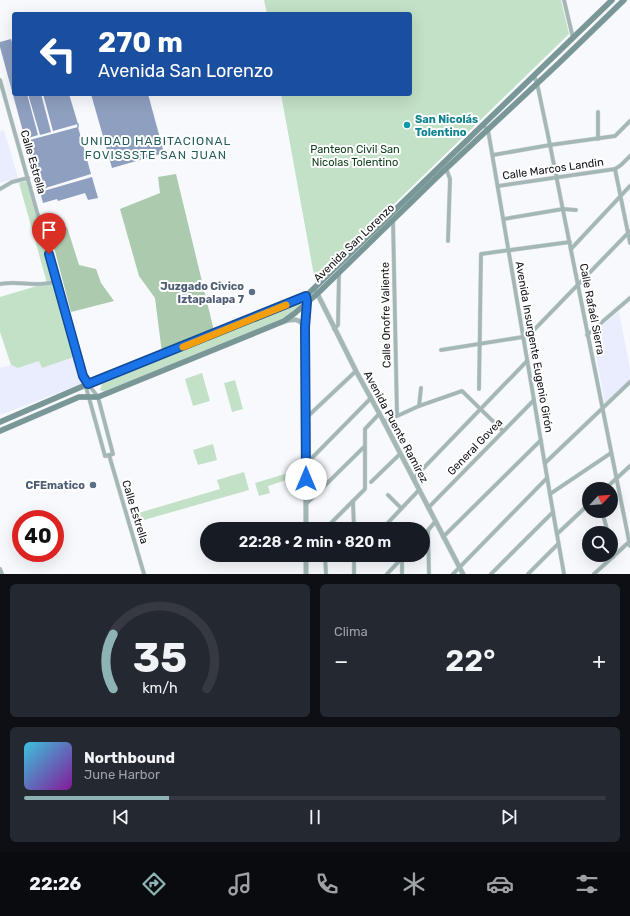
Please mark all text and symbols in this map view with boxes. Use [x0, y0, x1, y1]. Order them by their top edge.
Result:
text: 270 m [98, 26, 183, 59]
icon: left [32, 28, 84, 80]
text: Avenida San Lorenzo [98, 60, 273, 82]
place label: San Nicolás Tolentino [415, 113, 478, 139]
marker: San Nicolás Tolentino [402, 120, 412, 130]
street label: Calle Estrella [18, 129, 48, 195]
district label: UNIDAD HABITACIONAL FOVISSSTE SAN JUAN [81, 134, 231, 162]
park label: Panteon Civil San Nicolas Tolentino [310, 143, 400, 169]
street label: Calle Marcos Landin [502, 155, 604, 183]
street label: Avenida San Lorenzo [311, 201, 397, 285]
pin [32, 213, 66, 254]
icon: arrive [38, 219, 60, 241]
street label: Avenida Insurgente Eugenio Girón [513, 260, 555, 434]
street label: Calle Onofre Valiente [379, 262, 393, 368]
street label: Calle Rafaél Sierra [577, 262, 607, 356]
place label: Juzgado Civico Iztapalapa 7 [160, 280, 245, 306]
marker: Juzgado Civico Iztapalapa 7 [247, 287, 257, 297]
street label: Avenida Puente Ramírez [361, 369, 431, 486]
street label: General Govea [445, 416, 505, 478]
position arrow [285, 458, 327, 500]
place label: CFEmatico [25, 479, 85, 492]
street label: Calle Estrella [119, 479, 151, 545]
marker: CFEmatico [88, 480, 98, 490]
north arrow [582, 482, 618, 518]
map controls [582, 482, 618, 562]
speed limit sign: 40 [12, 510, 64, 562]
button: search [582, 526, 618, 562]
text: 22:28 · 2 min · 820 m [239, 533, 391, 551]
text: Clima [334, 624, 368, 639]
text: 35 [133, 632, 187, 681]
text: 22° [445, 643, 495, 679]
text: − [334, 648, 348, 675]
text: + [592, 648, 606, 675]
text: km/h [142, 679, 178, 696]
text: Northbound [84, 749, 175, 767]
text: June Harbor [84, 767, 160, 782]
icon: previous [110, 806, 132, 828]
icon: pause [304, 806, 326, 828]
icon: next [498, 806, 520, 828]
icon: directions [140, 870, 168, 898]
icon: music [226, 870, 254, 898]
icon: phone [313, 870, 341, 898]
icon: climate [400, 870, 428, 898]
icon: car [486, 870, 514, 898]
icon: filters [573, 870, 601, 898]
text: 22:26 [29, 873, 81, 895]

